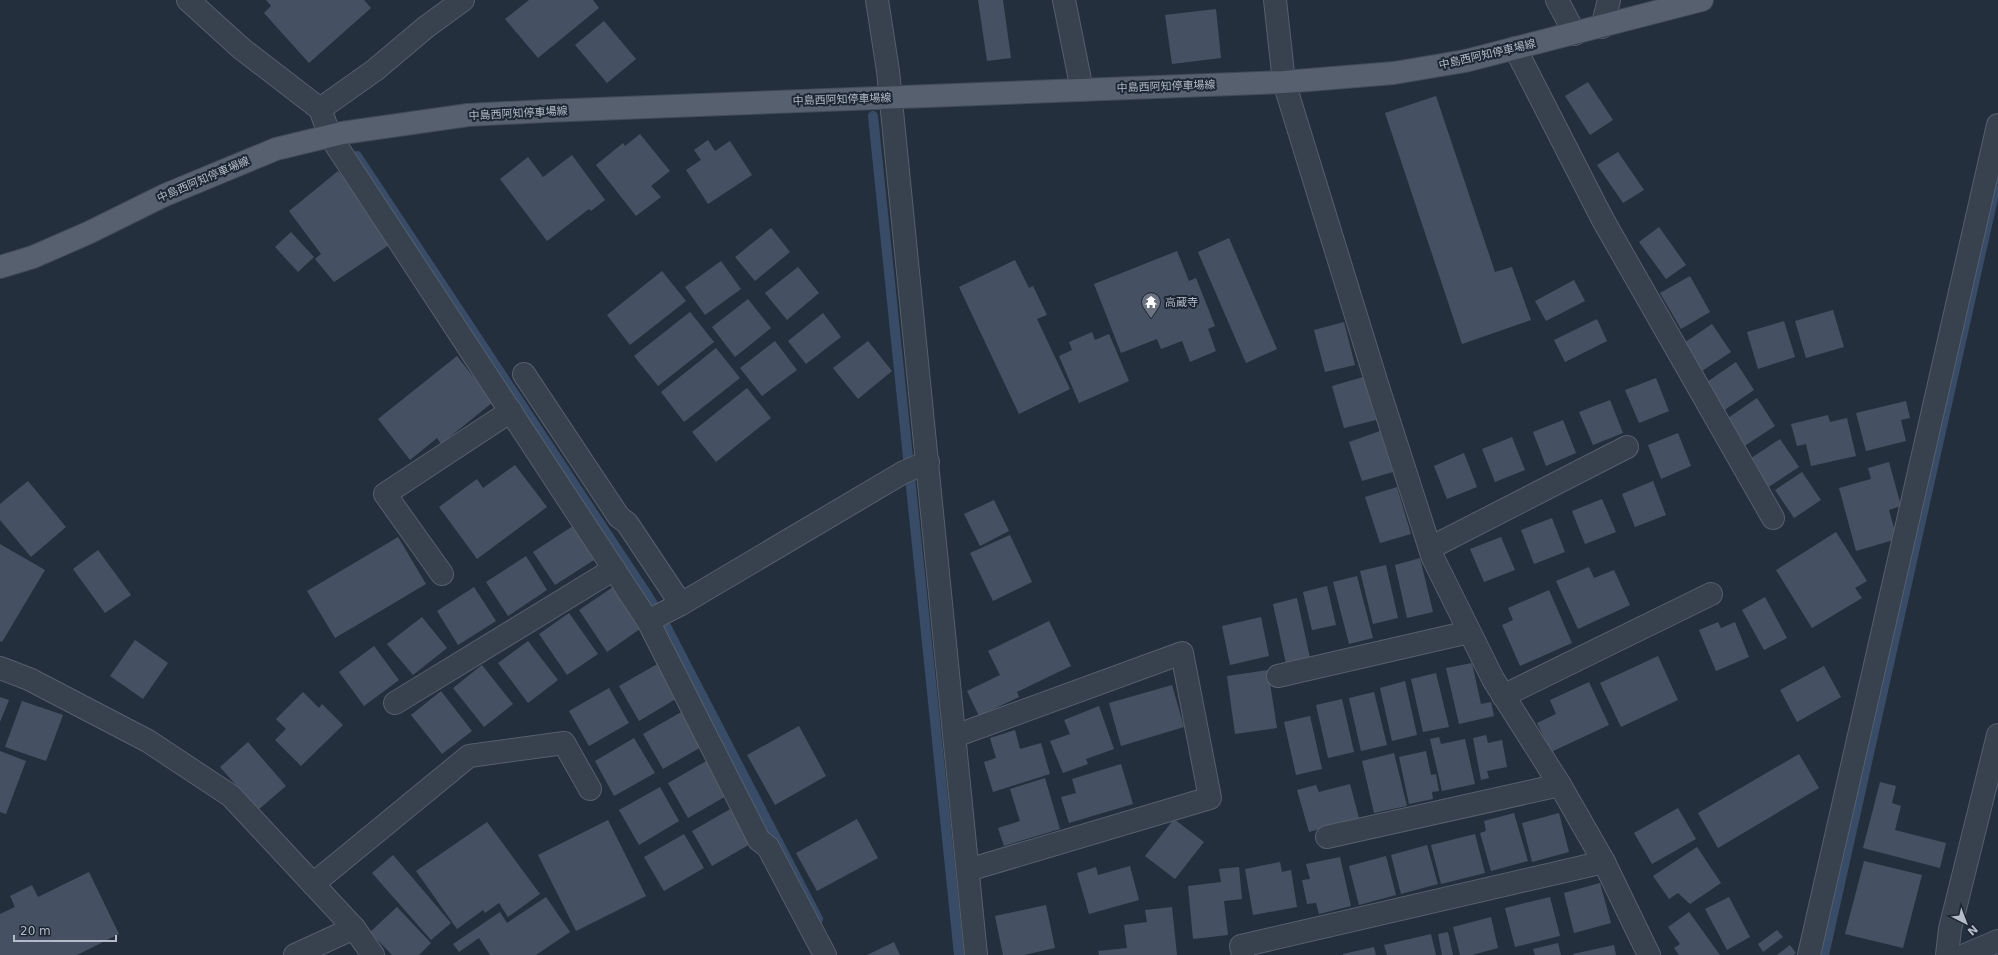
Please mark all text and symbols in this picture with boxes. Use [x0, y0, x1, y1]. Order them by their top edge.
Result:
street label: 中島西阿知停車場線 [1437, 37, 1537, 72]
street label: 中島西阿知停車場線 [1116, 78, 1216, 95]
street label: 中島西阿知停車場線 [792, 91, 892, 108]
street label: 中島西阿知停車場線 [468, 104, 568, 123]
street label: 中島西阿知停車場線 [155, 154, 251, 205]
temple icon: 高蔵寺 [1140, 291, 1162, 319]
place label: 高蔵寺 [1165, 296, 1198, 309]
north arrow [1946, 903, 1986, 943]
scale bar [14, 917, 116, 943]
text: N [1965, 922, 1980, 938]
text: 20 m [20, 924, 51, 938]

